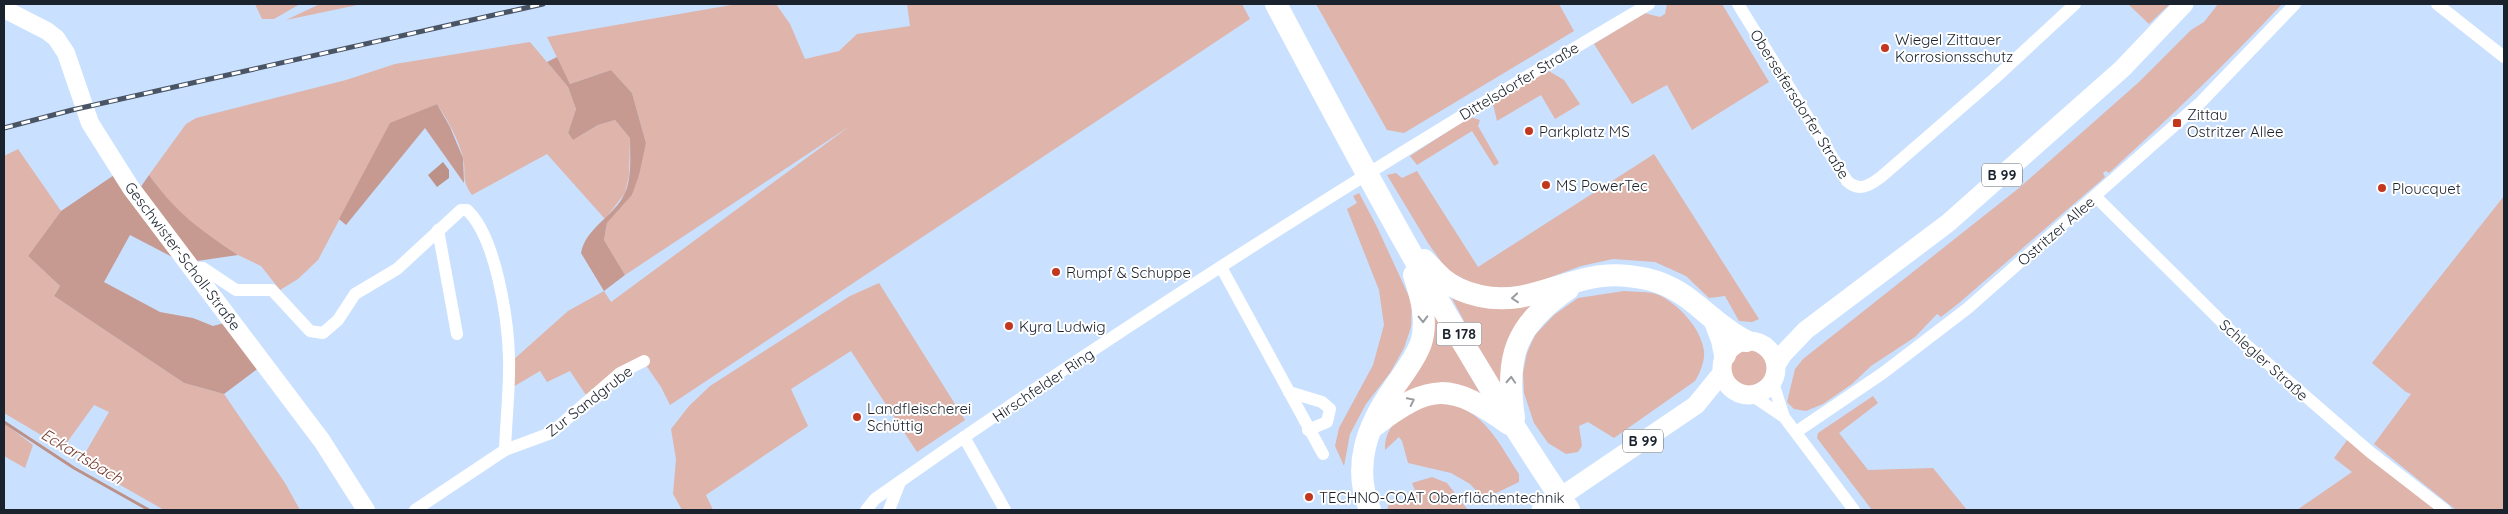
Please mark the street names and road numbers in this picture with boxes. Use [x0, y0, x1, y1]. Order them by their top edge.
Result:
street label: Oberseifersdorfer Straße [1746, 26, 1854, 182]
street label: Dittelsdorfer Straße [1456, 38, 1582, 124]
road number: B 99 [1982, 164, 2022, 186]
street label: Geschwister-Scholl-Straße [121, 178, 245, 334]
street label: Ostritzer Allee [2013, 192, 2099, 270]
street label: Schlegler Straße [2216, 315, 2312, 405]
road number: B 178 [1436, 322, 1482, 346]
street label: Hirschfelder Ring [989, 344, 1097, 426]
street label: Zur Sandgrube [542, 361, 636, 441]
road number: B 99 [1623, 430, 1663, 452]

